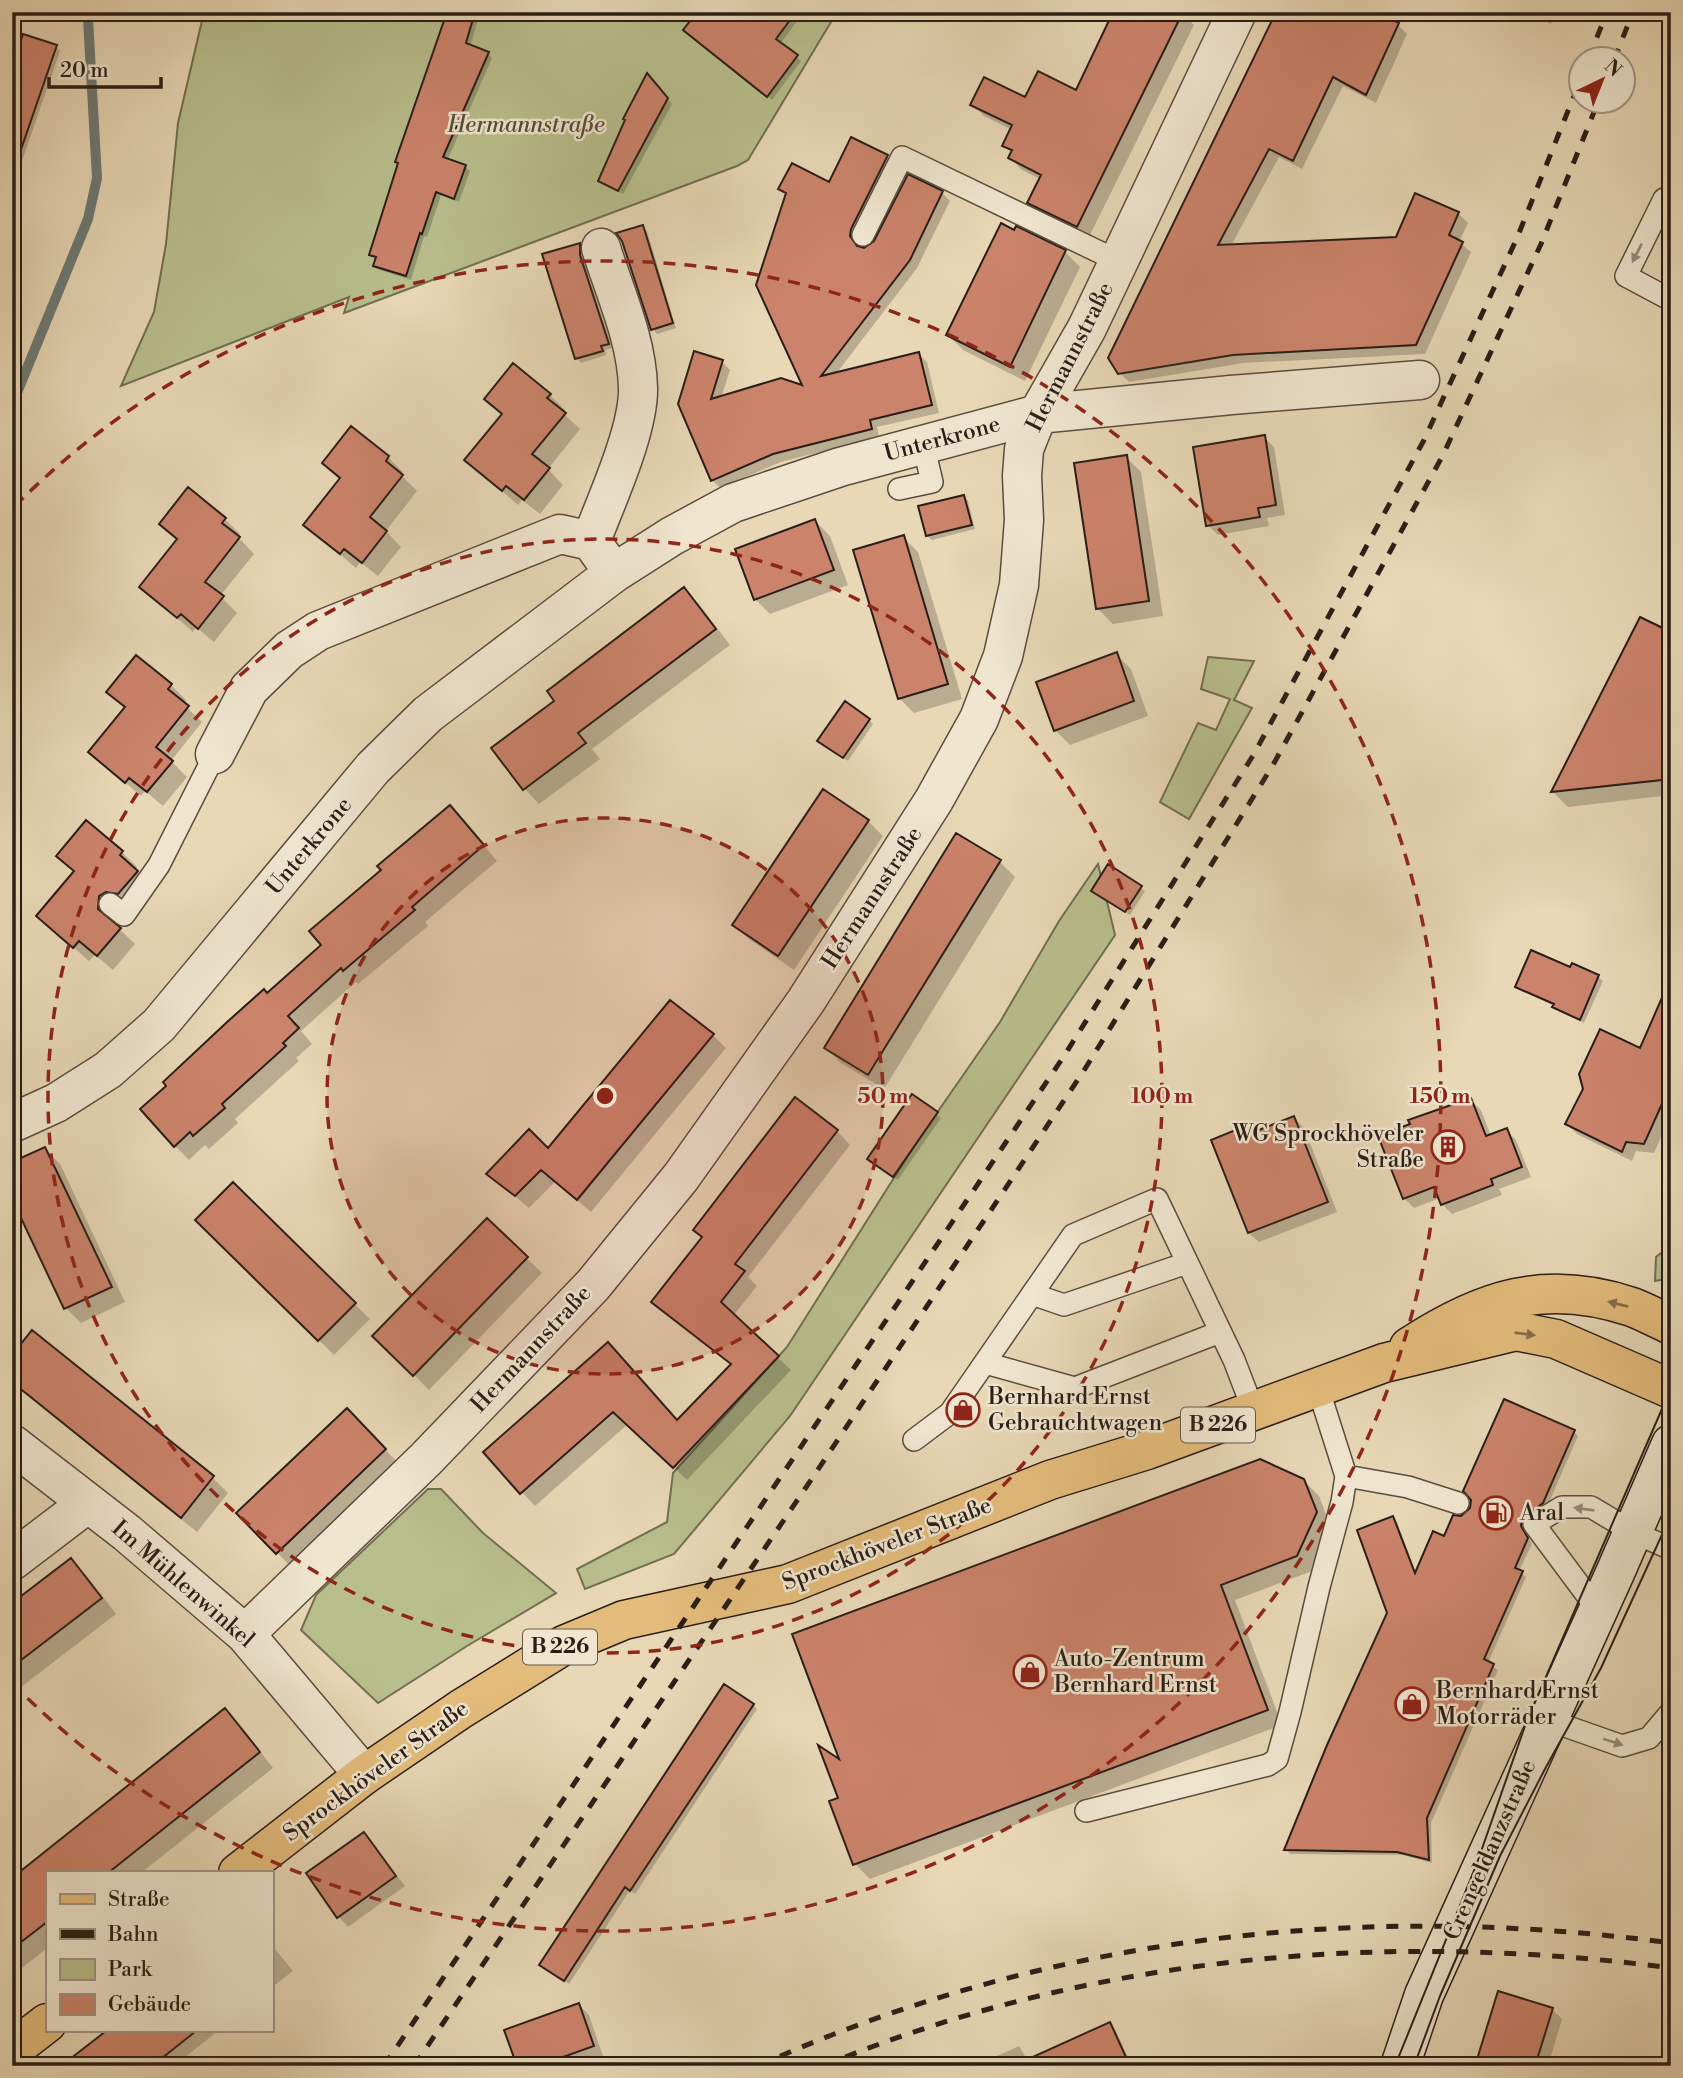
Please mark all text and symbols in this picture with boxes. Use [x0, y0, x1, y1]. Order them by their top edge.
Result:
scale bar [49, 46, 161, 90]
north arrow [1568, 46, 1638, 116]
text: N [1599, 54, 1627, 82]
text: 20 m [60, 58, 109, 84]
park label: Hermannstraße [446, 111, 605, 139]
one-way arrow [1632, 243, 1643, 263]
street label: Hermannstraße [1020, 278, 1120, 436]
street label: Unterkrone [881, 410, 1003, 468]
street label: Unterkrone [260, 791, 358, 901]
street label: Hermannstraße [816, 822, 928, 974]
centre of rings [593, 1084, 617, 1108]
text: 50 m [858, 1084, 908, 1110]
text: 100 m [1131, 1084, 1193, 1110]
text: 150 m [1410, 1084, 1470, 1110]
place label: WG Sprockhöveler Straße [1232, 1120, 1424, 1174]
building icon: WG Sprockhöveler Straße [1429, 1128, 1467, 1166]
street label: Hermannstraße [465, 1279, 597, 1419]
one-way arrow [1607, 1298, 1629, 1309]
one-way arrow [1514, 1328, 1536, 1339]
place label: Bernhard Ernst Gebrauchtwagen [987, 1383, 1162, 1437]
shop icon: Bernhard Ernst Gebrauchtwagen [944, 1391, 982, 1429]
road number: B 226 [1181, 1408, 1255, 1442]
street label: Sprockhöveler Straße [778, 1491, 996, 1597]
fuel station icon: Aral [1477, 1494, 1515, 1532]
place label: Aral [1519, 1499, 1564, 1527]
one-way arrow [1573, 1503, 1595, 1514]
street label: Im Mühlenwinkel [106, 1514, 260, 1654]
road number: B 226 [523, 1630, 597, 1664]
place label: Auto-Zentrum Bernhard Ernst [1053, 1645, 1217, 1699]
shop icon: Auto-Zentrum Bernhard Ernst [1011, 1653, 1049, 1691]
place label: Bernhard Ernst Motorräder [1435, 1677, 1599, 1731]
shop icon: Bernhard Ernst Motorräder [1393, 1685, 1431, 1723]
street label: Sprockhöveler Straße [278, 1694, 474, 1848]
one-way arrow [1602, 1737, 1623, 1748]
street label: Crengeldanzstraße [1438, 1755, 1542, 1945]
legend [46, 1871, 273, 2032]
text: Straße [108, 1887, 170, 1913]
text: Bahn [107, 1922, 159, 1948]
text: Park [108, 1957, 153, 1983]
text: Gebäude [108, 1992, 191, 2018]

